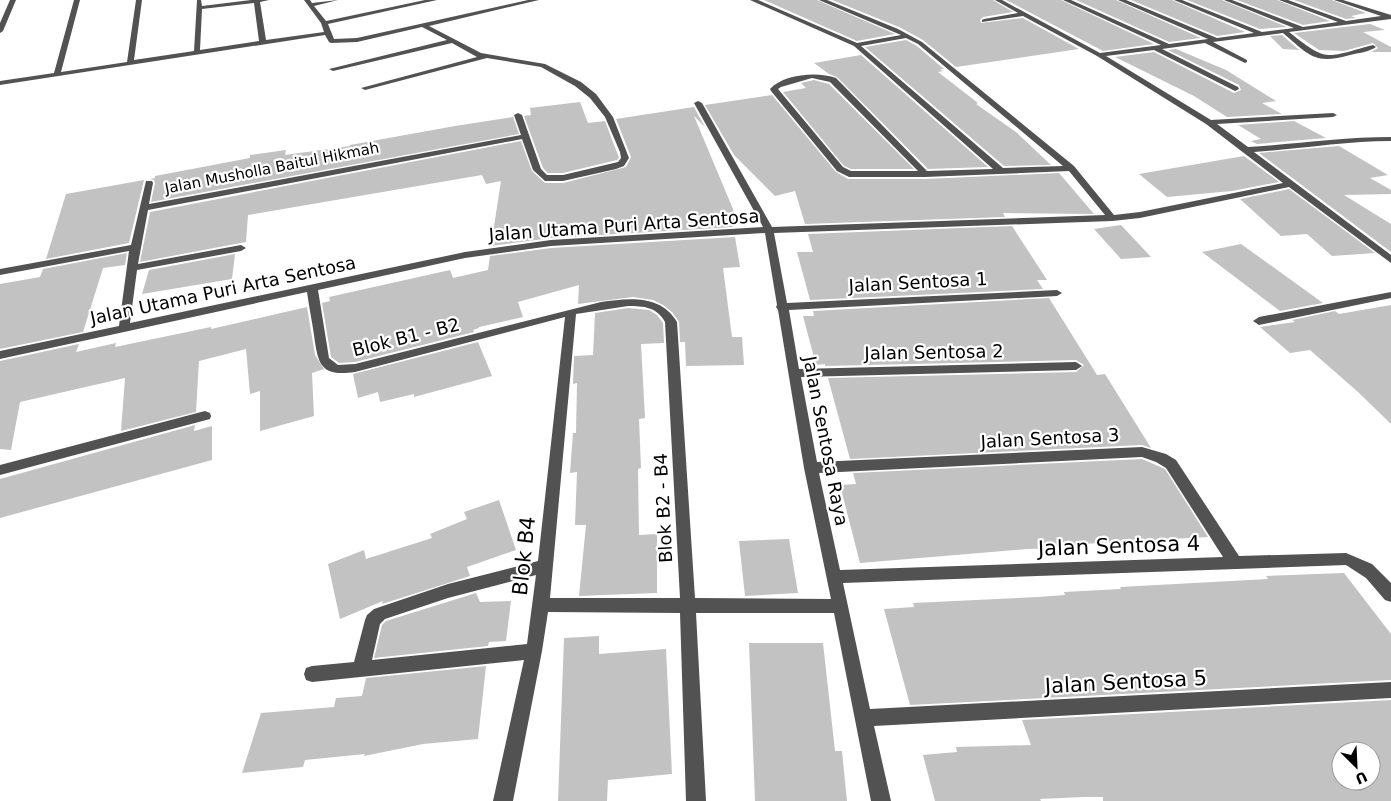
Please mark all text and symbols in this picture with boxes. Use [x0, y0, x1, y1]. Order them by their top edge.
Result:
street label: Jalan Musholla Baitul Hikmah [162, 138, 381, 198]
street label: Jalan Utama Puri Arta Sentosa [487, 205, 760, 245]
street label: Jalan Utama Puri Arta Sentosa [87, 252, 358, 329]
street label: Jalan Sentosa 1 [847, 268, 988, 296]
street label: Blok B1 - B2 [350, 313, 462, 361]
street label: Jalan Sentosa 2 [863, 340, 1004, 364]
street label: Jalan Sentosa Raya [799, 353, 853, 528]
street label: Jalan Sentosa 3 [979, 424, 1120, 452]
street label: Blok B2 - B4 [650, 452, 676, 564]
street label: Blok B4 [508, 515, 540, 597]
street label: Jalan Sentosa 4 [1036, 531, 1200, 561]
street label: Jalan Sentosa 5 [1042, 666, 1208, 698]
north arrow [1331, 741, 1381, 791]
text: U [1353, 768, 1370, 787]

